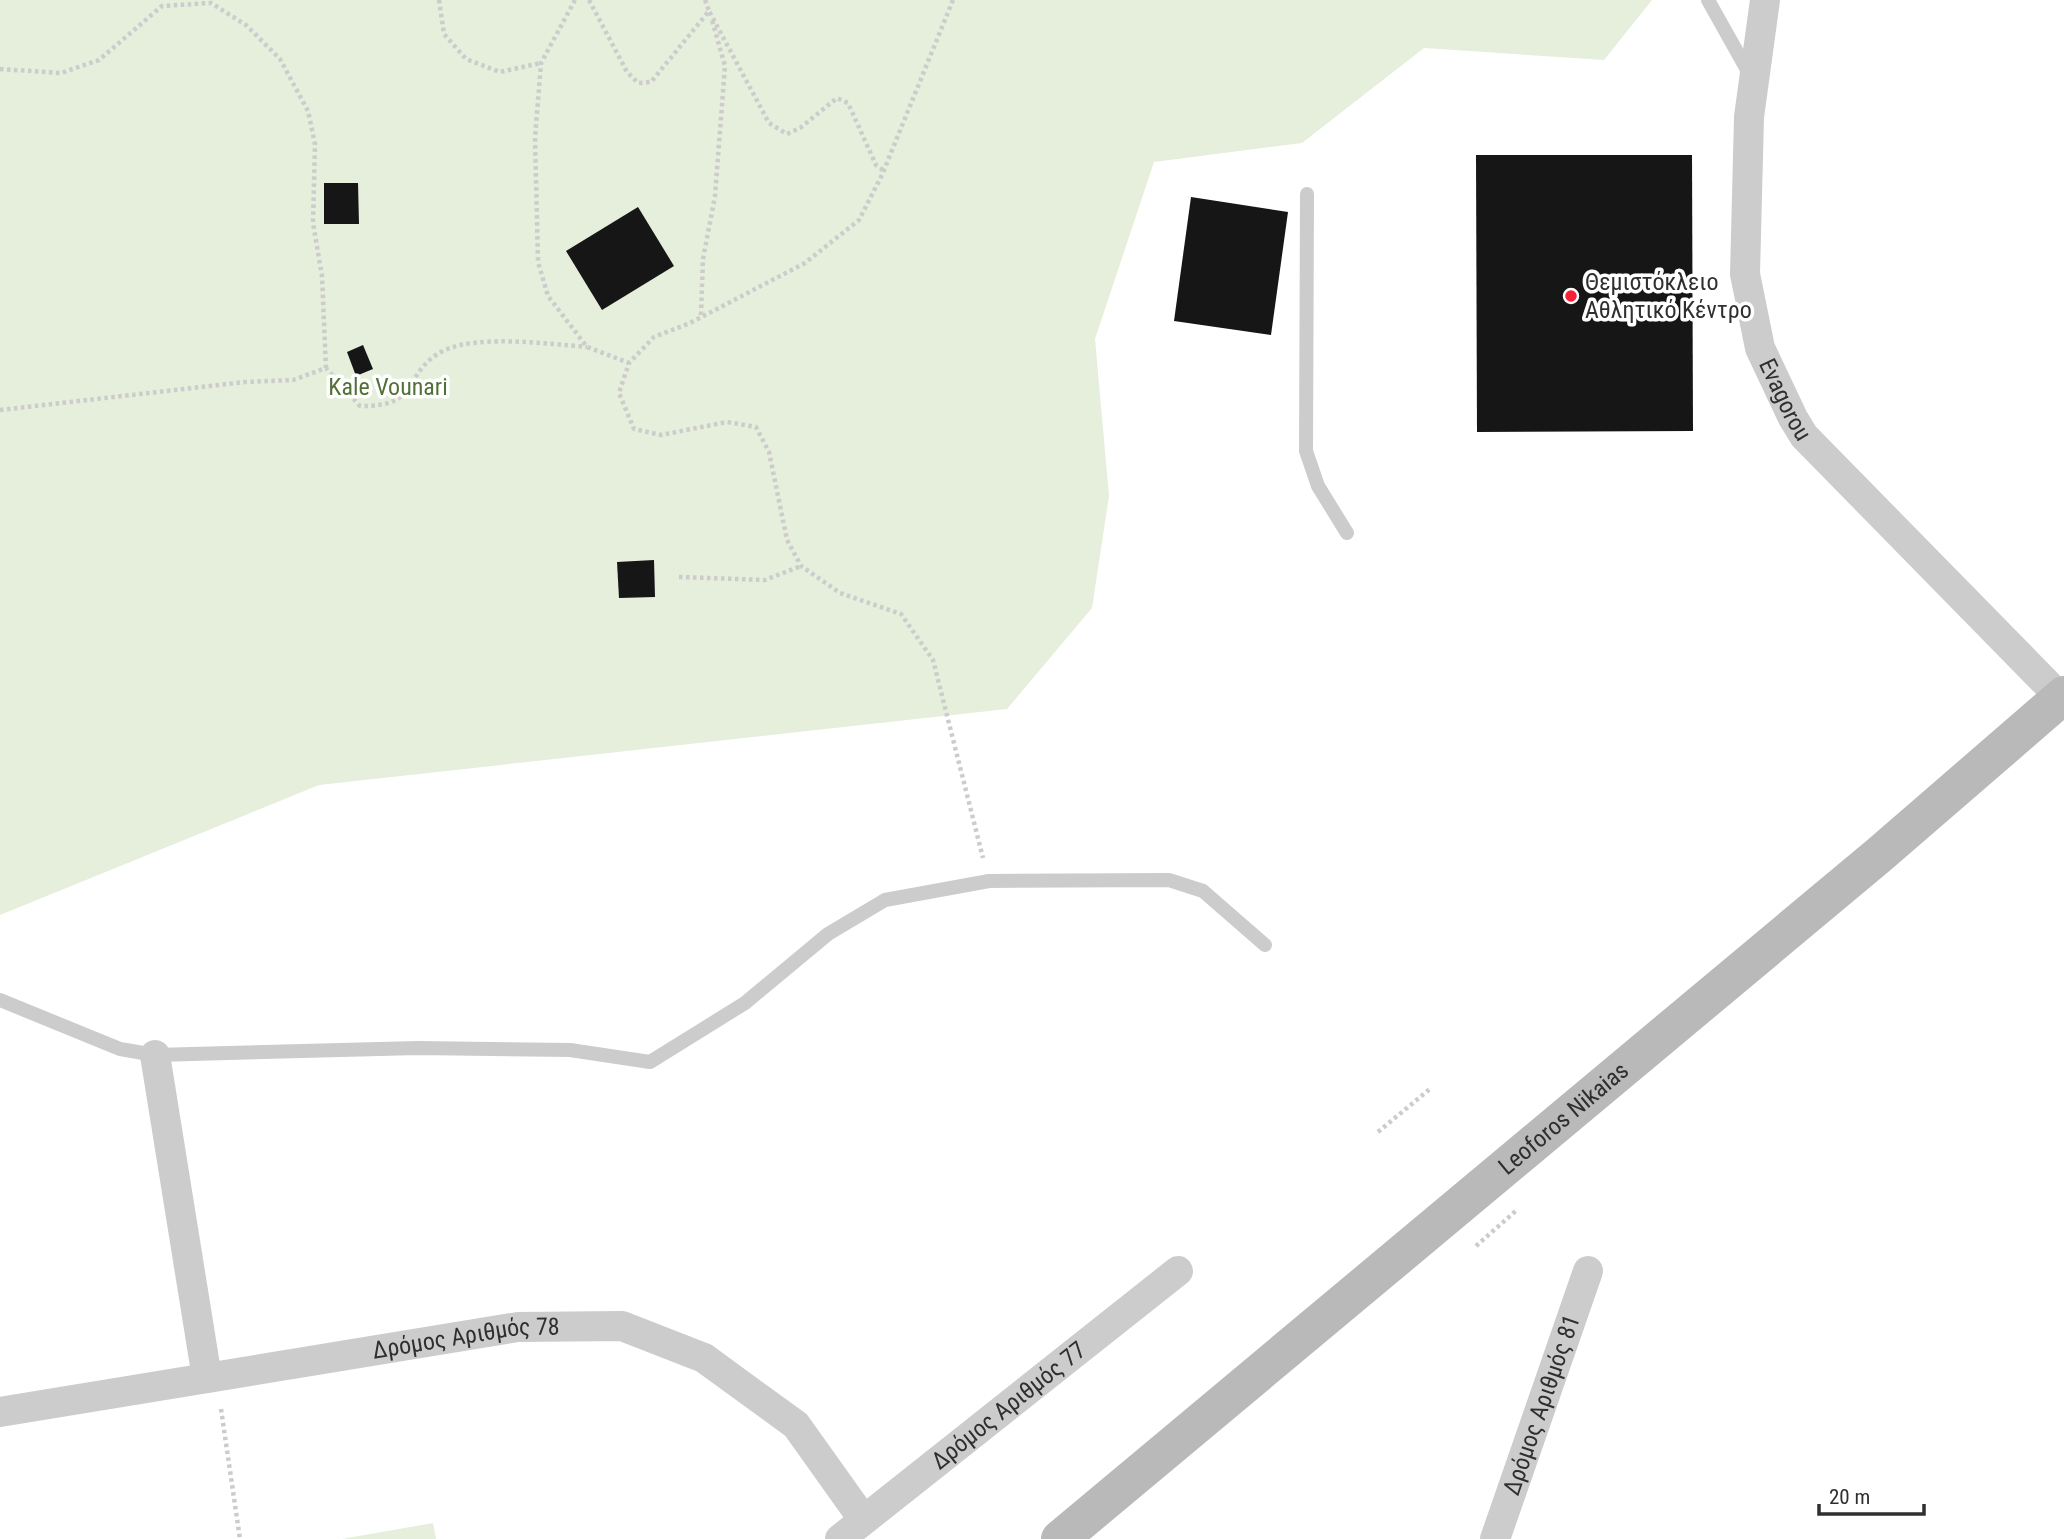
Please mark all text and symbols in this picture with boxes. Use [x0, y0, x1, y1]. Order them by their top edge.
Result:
place label: Θεμιστόκλειο Αθλητικό Κέντρο [1585, 268, 1752, 324]
marker: Θεμιστόκλειο Αθλητικό Κέντρο [1563, 288, 1579, 304]
street label: Evagorou [1753, 354, 1817, 446]
park label: Kale Vounari [328, 373, 448, 401]
street label: Leoforos Nikaias [1493, 1056, 1634, 1181]
street label: Δρόμος Αριθμός 81 [1497, 1311, 1586, 1499]
street label: Δρόμος Αριθμός 78 [370, 1313, 560, 1365]
street label: Δρόμος Αριθμός 77 [926, 1336, 1091, 1475]
scale bar [1819, 1472, 1924, 1516]
text: 20 m [1829, 1485, 1870, 1509]

